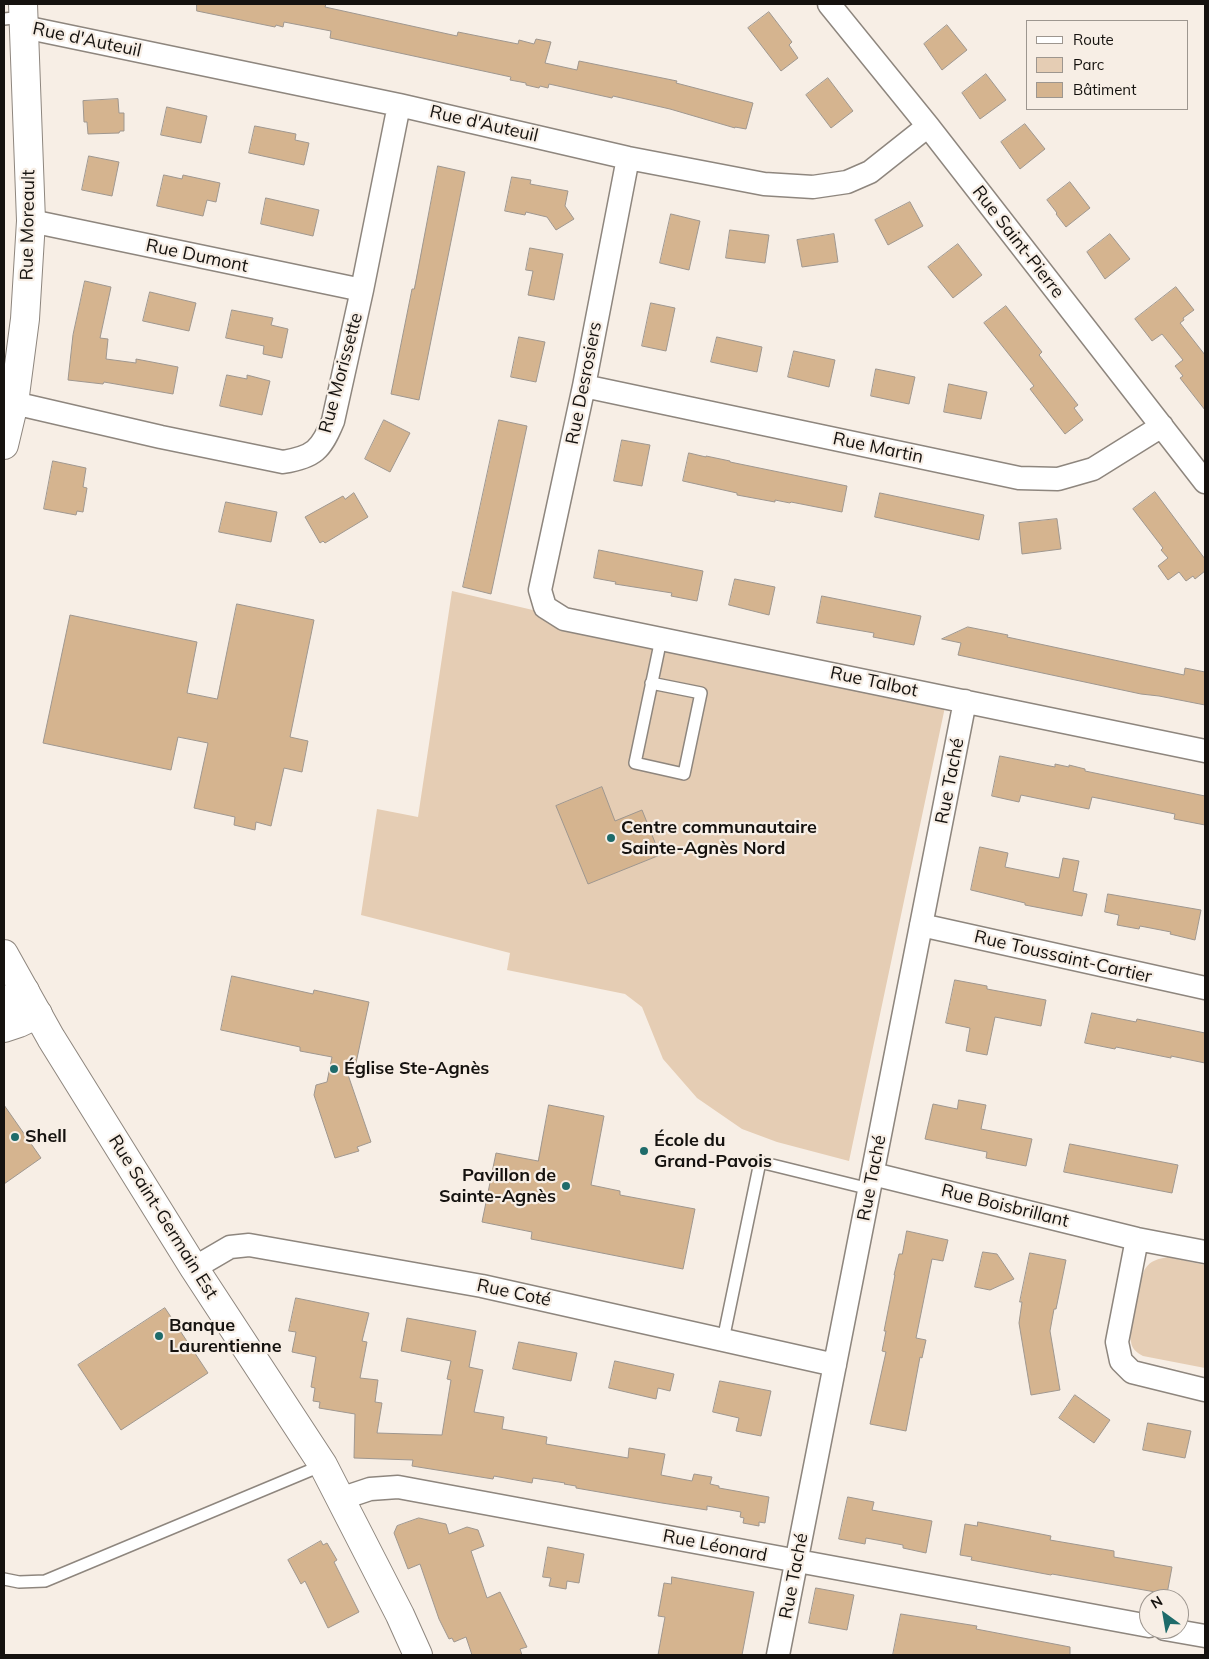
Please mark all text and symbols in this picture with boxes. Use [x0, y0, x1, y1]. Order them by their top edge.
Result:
street label: Rue d'Auteuil [31, 18, 143, 62]
legend [1026, 20, 1189, 110]
text: Route [1073, 30, 1114, 49]
text: Parc [1073, 55, 1104, 74]
text: Bâtiment [1073, 80, 1136, 99]
street label: Rue d'Auteuil [428, 101, 540, 147]
street label: Rue Moreault [16, 169, 40, 281]
street label: Rue Saint-Pierre [967, 182, 1069, 302]
street label: Rue Dumont [144, 235, 250, 277]
street label: Rue Morissette [315, 311, 367, 435]
street label: Rue Desrosiers [562, 320, 606, 446]
street label: Rue Martin [831, 428, 925, 468]
street label: Rue Talbot [828, 662, 920, 702]
street label: Rue Taché [931, 736, 969, 826]
place label: Centre communautaire Sainte-Agnès Nord [621, 817, 817, 860]
marker: Centre communautaire Sainte-Agnès Nord [605, 832, 617, 844]
street label: Rue Toussaint-Cartier [972, 926, 1154, 988]
place label: Église Ste-Agnès [344, 1058, 489, 1080]
marker: Église Ste-Agnès [328, 1063, 340, 1075]
place label: Shell [25, 1126, 67, 1148]
place label: École du Grand-Pavois [654, 1130, 772, 1172]
marker: Shell [9, 1131, 21, 1143]
street label: Rue Saint-Germain Est [104, 1131, 222, 1303]
street label: Rue Taché [853, 1133, 891, 1223]
marker: École du Grand-Pavois [638, 1145, 650, 1157]
place label: Pavillon de Sainte-Agnès [439, 1165, 556, 1208]
marker: Pavillon de Sainte-Agnès [560, 1180, 572, 1192]
street label: Rue Boisbrillant [939, 1180, 1071, 1232]
street label: Rue Coté [475, 1275, 553, 1311]
place label: Banque Laurentienne [169, 1315, 282, 1358]
marker: Banque Laurentienne [153, 1330, 165, 1342]
street label: Rue Léonard [661, 1525, 769, 1567]
street label: Rue Taché [775, 1531, 813, 1621]
north arrow [1139, 1589, 1189, 1639]
text: N [1147, 1592, 1166, 1613]

